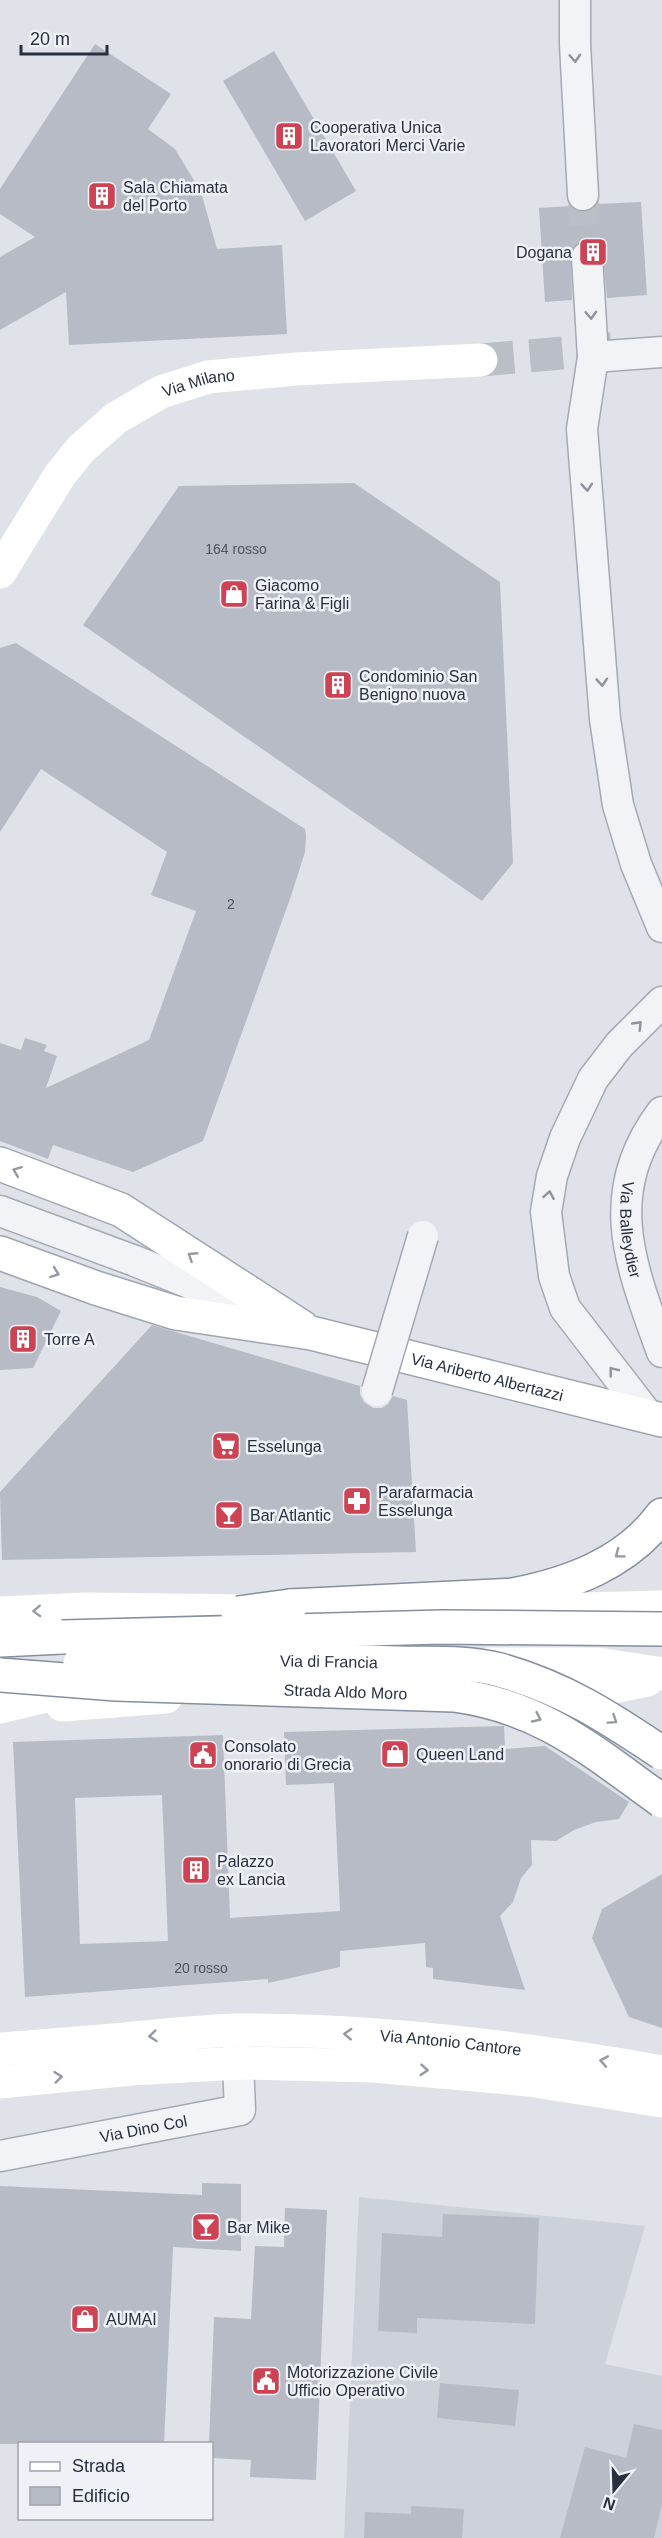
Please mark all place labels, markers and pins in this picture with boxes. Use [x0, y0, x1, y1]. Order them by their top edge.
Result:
place label: Cooperativa Unica Lavoratori Merci Varie [310, 119, 465, 154]
building icon: Cooperativa Unica Lavoratori Merci Varie [273, 120, 305, 152]
place label: Sala Chiamata del Porto [123, 179, 228, 214]
building icon: Sala Chiamata del Porto [86, 180, 118, 212]
building icon: Dogana [577, 236, 609, 268]
place label: Dogana [516, 244, 572, 261]
place label: Giacomo Farina & Figli [255, 577, 349, 612]
shop icon: Giacomo Farina & Figli [218, 578, 250, 610]
place label: Condominio San Benigno nuova [359, 668, 477, 703]
building icon: Condominio San Benigno nuova [322, 669, 354, 701]
building icon: Torre A [7, 1323, 39, 1355]
place label: Torre A [44, 1331, 95, 1348]
supermarket icon: Esselunga [210, 1430, 242, 1462]
place label: Esselunga [247, 1438, 322, 1455]
place label: Parafarmacia Esselunga [378, 1484, 473, 1519]
pharmacy icon: Parafarmacia Esselunga [341, 1485, 373, 1517]
bar icon: Bar Atlantic [213, 1499, 245, 1531]
place label: Bar Atlantic [250, 1507, 331, 1524]
place label: Consolato onorario di Grecia [224, 1738, 351, 1773]
shop icon: Queen Land [379, 1738, 411, 1770]
public building icon: Consolato onorario di Grecia [187, 1739, 219, 1771]
place label: Queen Land [416, 1746, 504, 1763]
place label: Palazzo ex Lancia [217, 1853, 286, 1888]
building icon: Palazzo ex Lancia [180, 1854, 212, 1886]
bar icon: Bar Mike [190, 2211, 222, 2243]
place label: Bar Mike [227, 2219, 290, 2236]
shop icon: AUMAI [69, 2303, 101, 2335]
place label: AUMAI [106, 2311, 157, 2328]
place label: Motorizzazione Civile Ufficio Operativo [287, 2364, 438, 2399]
public building icon: Motorizzazione Civile Ufficio Operativo [250, 2365, 282, 2397]

